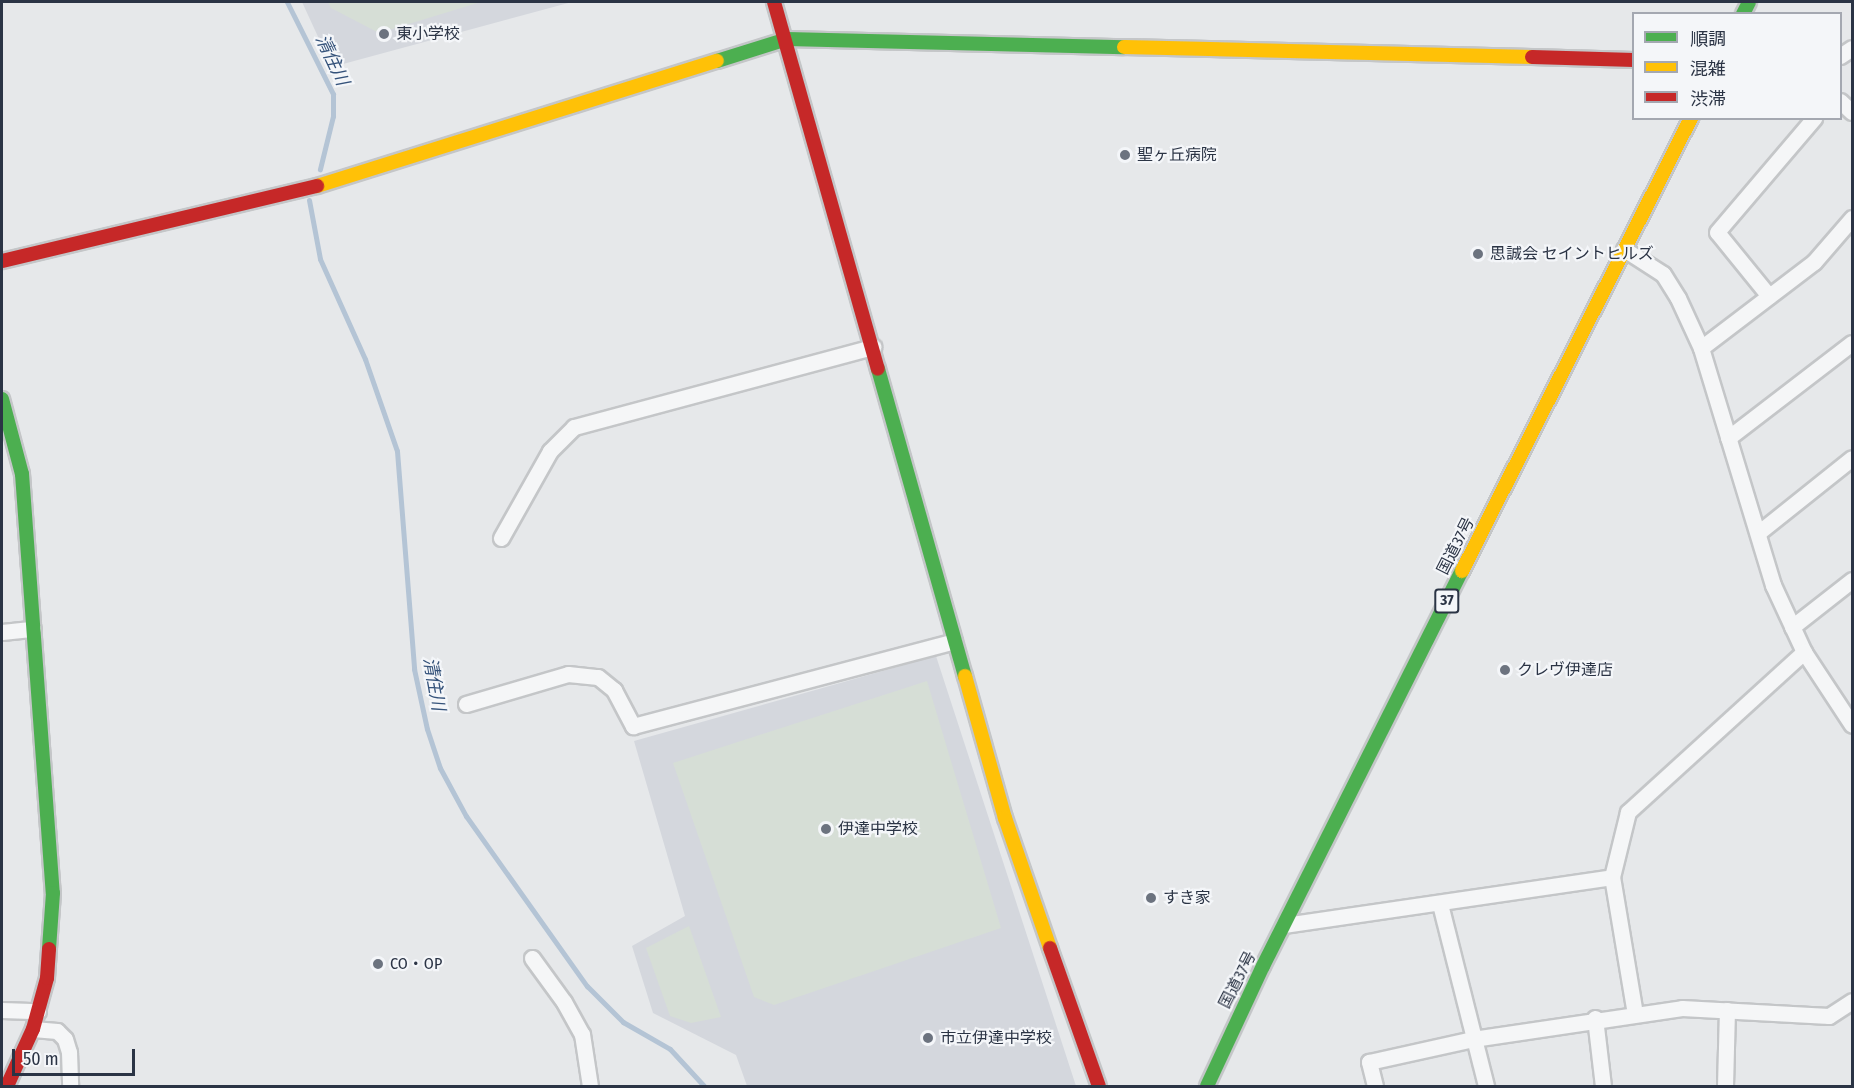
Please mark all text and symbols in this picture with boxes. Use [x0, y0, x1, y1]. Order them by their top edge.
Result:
legend [1632, 12, 1842, 120]
place label: 東小学校 [396, 24, 460, 44]
marker: 東小学校 [377, 27, 391, 41]
text: 順調 [1690, 28, 1726, 50]
water label: 清住川 [311, 31, 353, 89]
text: 混雑 [1690, 58, 1726, 80]
text: 渋滞 [1690, 88, 1726, 110]
place label: 聖ヶ丘病院 [1137, 145, 1217, 165]
marker: 聖ヶ丘病院 [1118, 148, 1132, 162]
place label: 思誠会 セイントヒルズ [1490, 244, 1654, 264]
marker: 思誠会 セイントヒルズ [1471, 247, 1485, 261]
street label: 国道37号 [1433, 514, 1479, 578]
road number: 37 [1434, 589, 1460, 613]
water label: 清住川 [419, 656, 449, 712]
place label: クレヴ伊達店 [1517, 660, 1613, 680]
marker: クレヴ伊達店 [1498, 663, 1512, 677]
place label: 伊達中学校 [838, 819, 918, 839]
marker: 伊達中学校 [819, 822, 833, 836]
place label: すき家 [1163, 888, 1211, 908]
marker: すき家 [1144, 891, 1158, 905]
street label: 国道37号 [1215, 948, 1261, 1012]
place label: CO・OP [390, 954, 442, 974]
marker: CO・OP [371, 957, 385, 971]
place label: 市立伊達中学校 [940, 1028, 1052, 1048]
marker: 市立伊達中学校 [921, 1031, 935, 1045]
scale bar [15, 1037, 138, 1075]
text: 50 m [23, 1048, 59, 1070]

